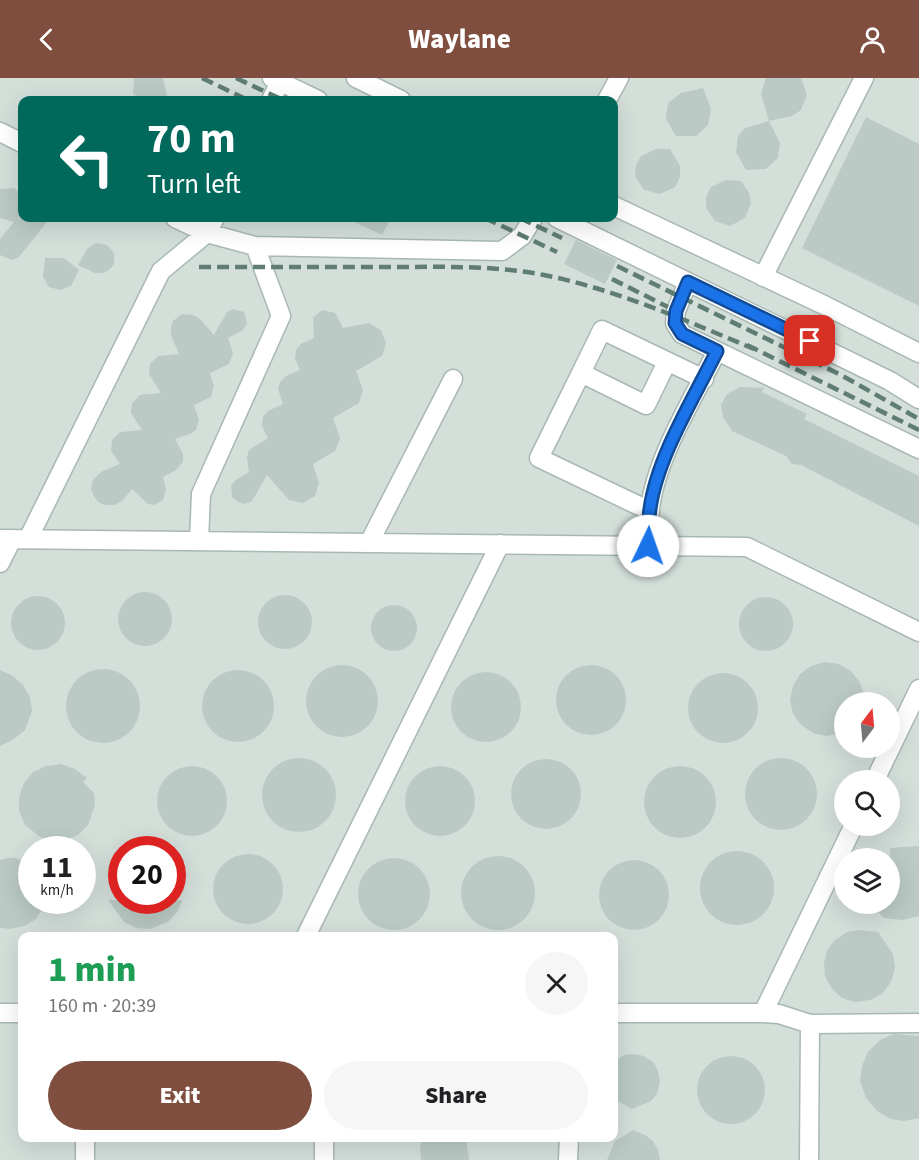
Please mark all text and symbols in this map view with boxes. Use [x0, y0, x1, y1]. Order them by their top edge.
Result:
text: Waylane [408, 20, 511, 59]
icon: back [30, 23, 63, 56]
icon: person [856, 23, 889, 56]
text: 70 m [147, 109, 236, 169]
icon: left [48, 120, 126, 198]
text: Turn left [147, 165, 241, 204]
pin [784, 315, 835, 366]
icon: arrive [793, 324, 826, 357]
position arrow [616, 514, 680, 578]
north arrow [834, 692, 900, 758]
map controls [834, 692, 900, 914]
button: search [834, 770, 900, 836]
speed limit sign: 20 [108, 836, 186, 914]
text: 11 [41, 846, 73, 889]
button: layers [834, 848, 900, 914]
text: km/h [40, 880, 74, 901]
text: 1 min [48, 944, 136, 995]
button: close [525, 952, 588, 1015]
text: 160 m · 20:39 [48, 992, 156, 1020]
button: Exit [48, 1061, 312, 1130]
button: Share [324, 1061, 588, 1130]

